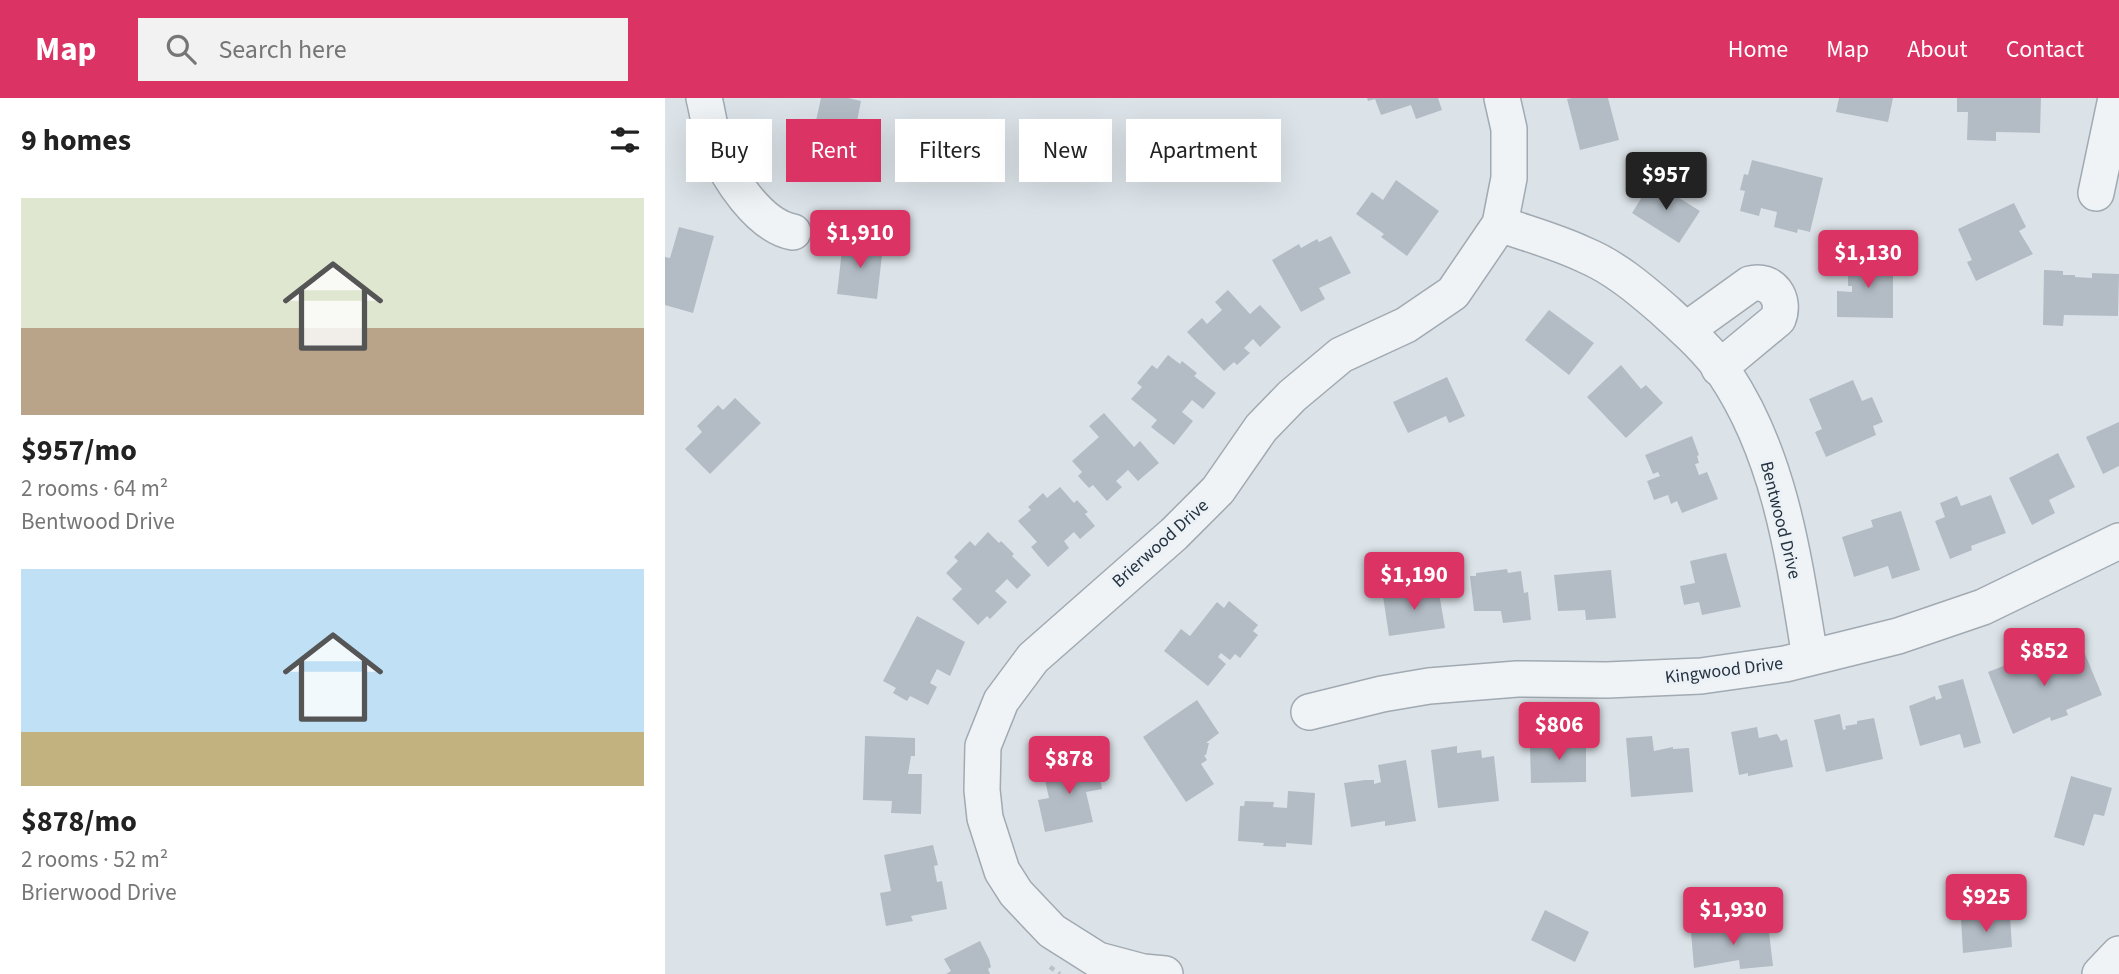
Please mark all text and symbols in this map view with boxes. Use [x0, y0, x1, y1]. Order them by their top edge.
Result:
search box [138, 18, 628, 81]
text: Map [35, 26, 96, 73]
icon: search [162, 30, 200, 68]
text: Search here [218, 31, 347, 68]
text: Home [1728, 32, 1788, 67]
text: Map [1826, 32, 1869, 67]
text: About [1907, 32, 1968, 67]
text: Contact [2006, 32, 2084, 67]
text: 9 homes [21, 119, 131, 162]
chip: Buy [686, 119, 772, 182]
chip: Rent [786, 119, 881, 182]
chip: Filters [895, 119, 1005, 182]
chip: New [1019, 119, 1112, 182]
chip: Apartment [1126, 119, 1281, 182]
icon: filters [606, 121, 644, 159]
pin: $957 [1625, 152, 1707, 212]
text: $957 [1642, 158, 1690, 191]
pin: $1,910 [803, 211, 917, 270]
text: $1,910 [826, 216, 894, 249]
pin: $1,130 [1811, 230, 1925, 290]
text: $1,130 [1834, 236, 1902, 269]
icon: home [270, 243, 396, 369]
text: $957/mo [21, 429, 137, 472]
street label: Bentwood Drive [1754, 459, 1807, 582]
text: 2 rooms · 64 m² [21, 472, 168, 505]
street label: Brierwood Drive [1107, 493, 1214, 593]
text: Bentwood Drive [21, 505, 175, 538]
pin: $1,190 [1357, 552, 1471, 612]
text: $1,190 [1380, 558, 1448, 591]
icon: home [270, 614, 396, 740]
pin: $852 [2003, 628, 2085, 688]
text: $852 [2020, 634, 2068, 667]
street label: Kingwood Drive [1664, 651, 1785, 690]
pin: $806 [1518, 702, 1600, 762]
text: $806 [1535, 708, 1583, 741]
pin: $878 [1028, 736, 1110, 796]
text: $878 [1045, 742, 1093, 775]
text: $878/mo [21, 800, 137, 843]
text: 2 rooms · 52 m² [21, 843, 168, 876]
pin: $925 [1945, 874, 2027, 934]
text: Brierwood Drive [21, 876, 177, 909]
text: $925 [1962, 880, 2010, 913]
pin: $1,930 [1676, 888, 1790, 947]
text: $1,930 [1699, 893, 1767, 926]

